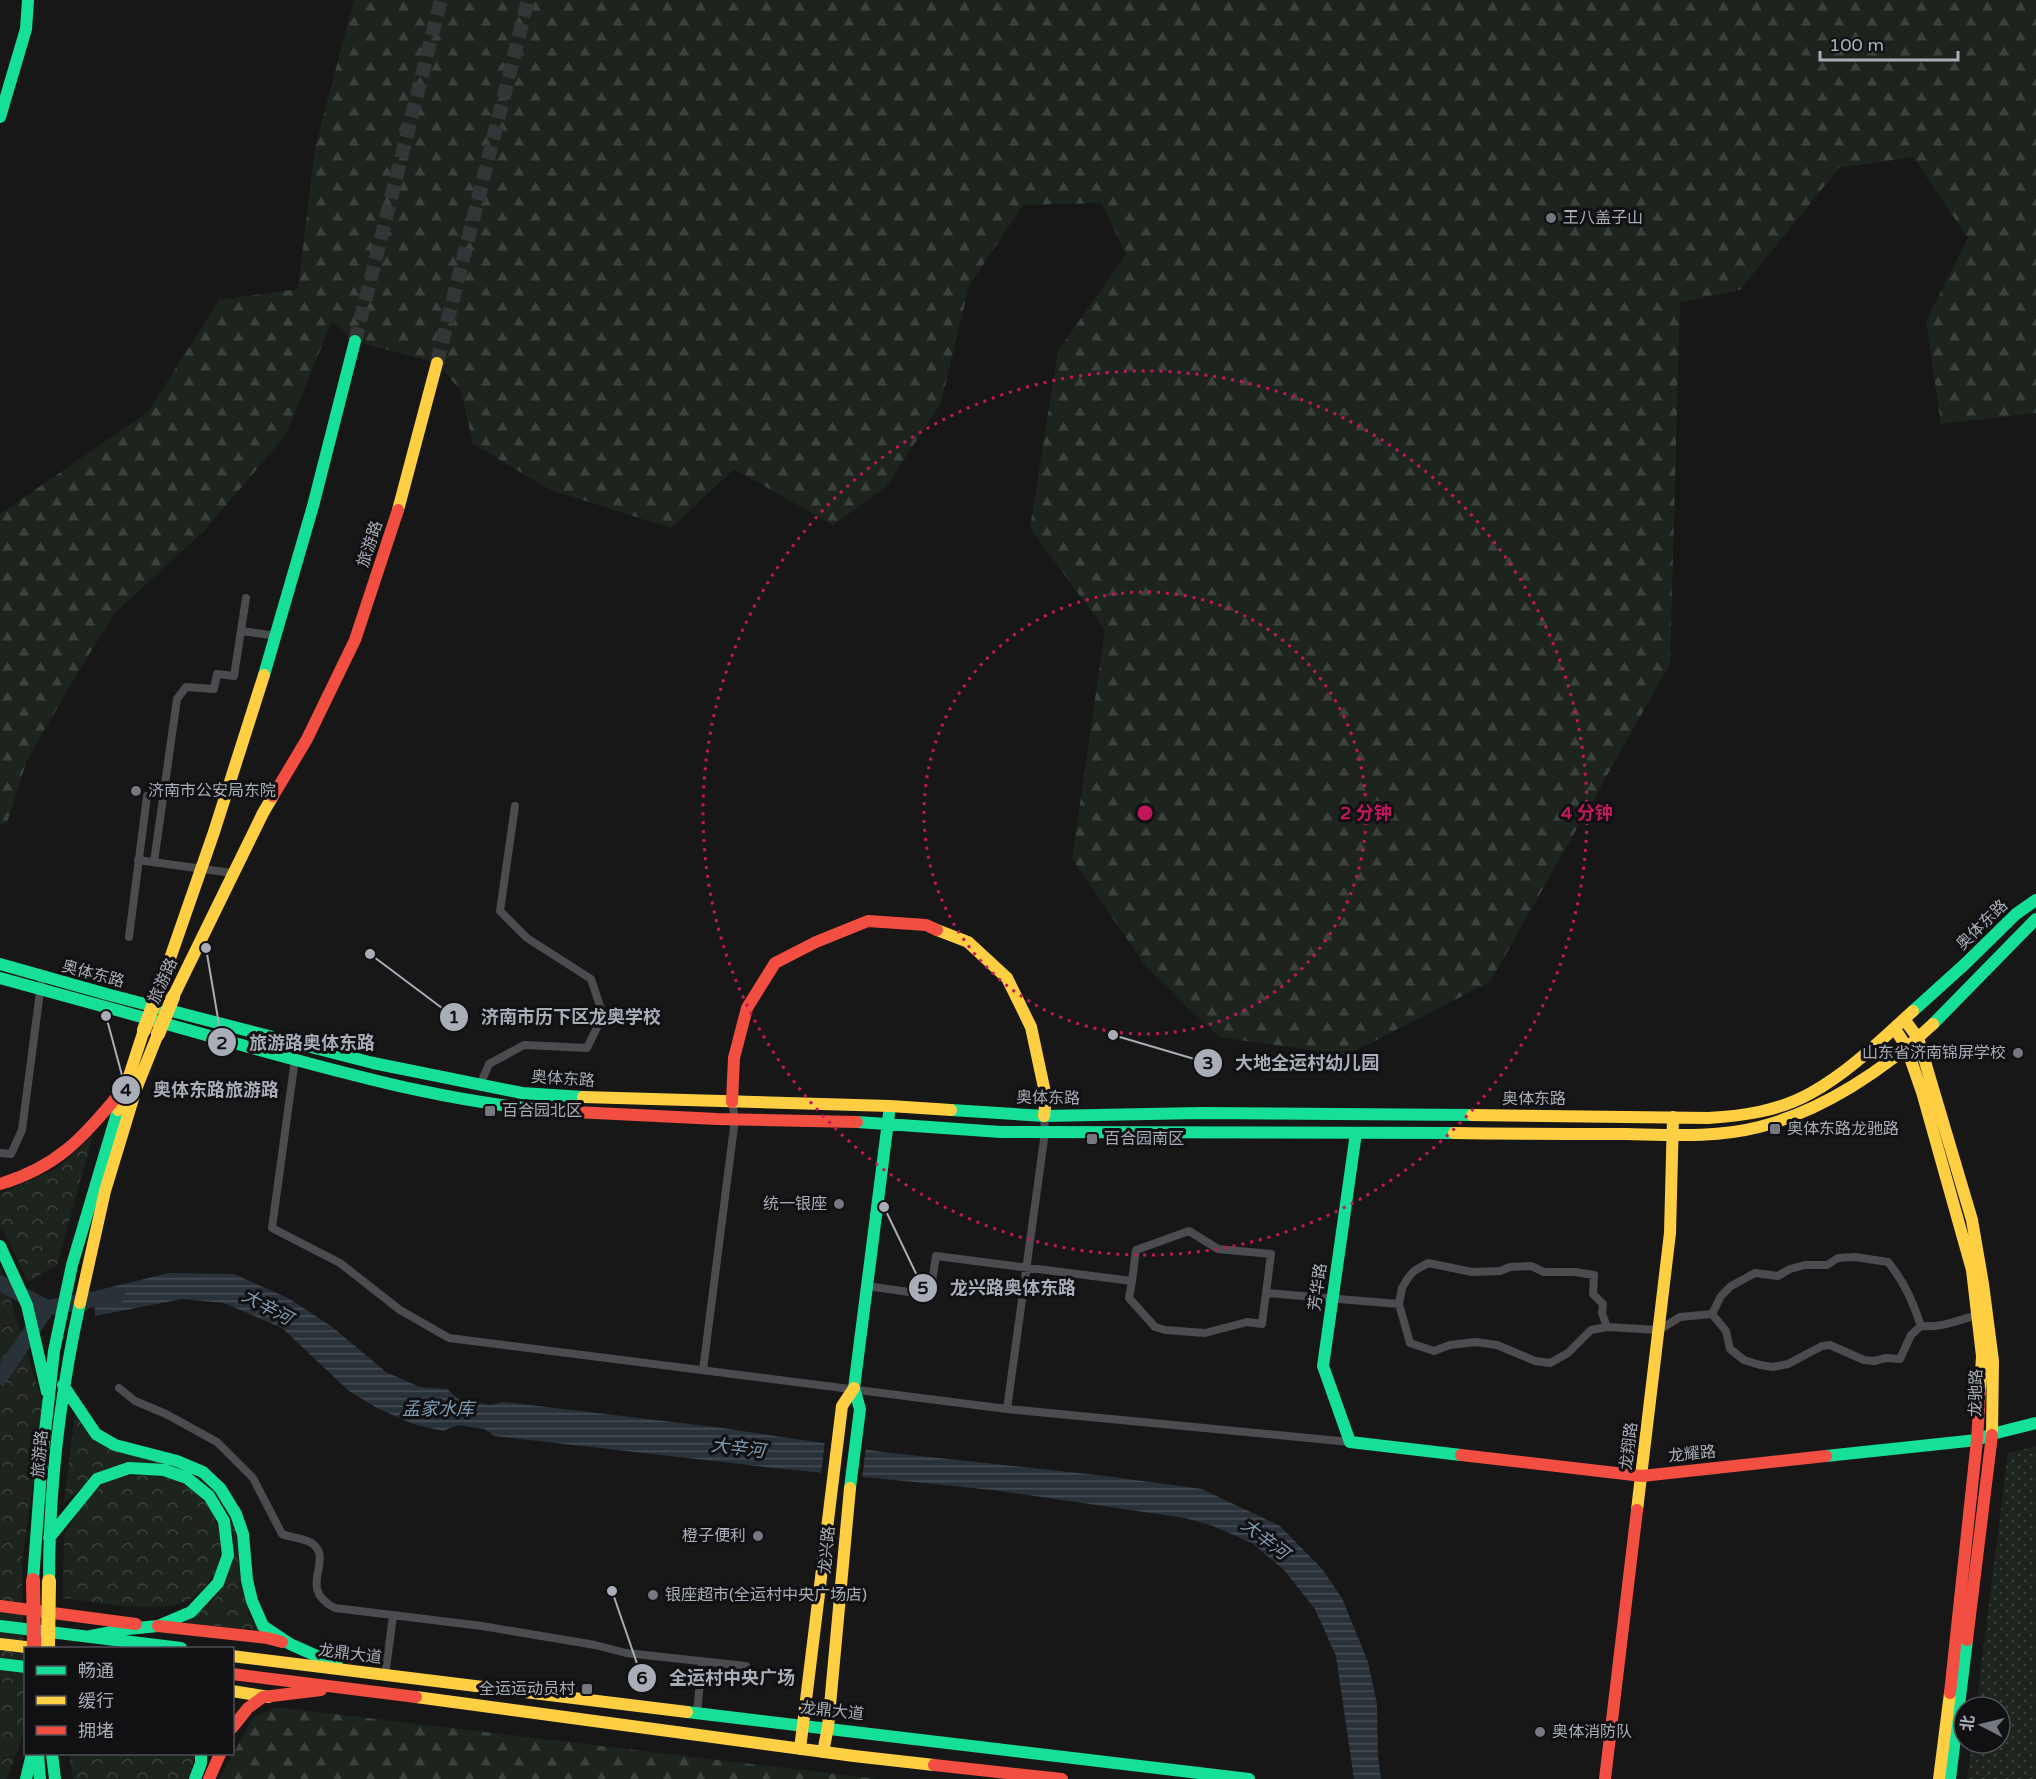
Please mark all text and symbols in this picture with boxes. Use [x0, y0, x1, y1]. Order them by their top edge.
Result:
scale bar [1820, 24, 1958, 62]
text: 100 m [1829, 34, 1884, 56]
place label: 王八盖子山 [1563, 208, 1643, 228]
marker: 王八盖子山 [1544, 211, 1558, 225]
street label: 旅游路 [353, 518, 387, 570]
place label: 济南市公安局东院 [148, 781, 276, 801]
marker: 济南市公安局东院 [129, 784, 143, 798]
text: 2 分钟 [1340, 802, 1392, 824]
text: 4 分钟 [1561, 802, 1613, 824]
centre of rings [1135, 803, 1155, 823]
street label: 奥体东路 [1952, 896, 2012, 954]
street label: 旅游路 [144, 955, 182, 1007]
street label: 奥体东路 [59, 956, 127, 992]
callout: 济南市历下区龙奥学校 [439, 999, 673, 1035]
text: 1 [448, 1006, 460, 1028]
text: 济南市历下区龙奥学校 [481, 1006, 661, 1028]
callout: 旅游路奥体东路 [207, 1024, 387, 1060]
text: 2 [216, 1032, 228, 1054]
text: 旅游路奥体东路 [249, 1032, 375, 1054]
place label: 山东省济南锦屏学校 [1862, 1043, 2006, 1063]
callout: 大地全运村幼儿园 [1193, 1045, 1391, 1081]
marker: 山东省济南锦屏学校 [2011, 1046, 2025, 1060]
text: 3 [1202, 1052, 1214, 1074]
text: 大地全运村幼儿园 [1235, 1052, 1379, 1074]
street label: 奥体东路 [530, 1067, 596, 1091]
callout: 奥体东路旅游路 [111, 1072, 291, 1108]
text: 4 [120, 1079, 132, 1101]
text: 奥体东路旅游路 [153, 1079, 279, 1101]
street label: 奥体东路 [1016, 1087, 1080, 1109]
street label: 奥体东路 [1502, 1089, 1566, 1109]
place label: 百合园北区 [502, 1101, 582, 1121]
marker: 百合园北区 [483, 1104, 497, 1118]
place label: 奥体东路龙驰路 [1787, 1119, 1899, 1139]
marker: 奥体东路龙驰路 [1768, 1122, 1782, 1136]
place label: 百合园南区 [1104, 1129, 1184, 1149]
marker: 百合园南区 [1085, 1132, 1099, 1146]
place label: 统一银座 [763, 1194, 827, 1214]
marker: 统一银座 [832, 1197, 846, 1211]
street label: 芳华路 [1305, 1262, 1331, 1312]
callout: 龙兴路奥体东路 [908, 1270, 1088, 1306]
text: 5 [917, 1277, 929, 1299]
text: 龙兴路奥体东路 [950, 1277, 1076, 1299]
water label: 大辛河 [238, 1284, 299, 1331]
street label: 龙驰路 [1966, 1369, 1986, 1417]
water label: 孟家水库 [402, 1398, 477, 1420]
street label: 龙翔路 [1616, 1421, 1642, 1471]
street label: 旅游路 [28, 1429, 52, 1479]
water label: 大辛河 [710, 1434, 769, 1463]
street label: 龙耀路 [1667, 1442, 1717, 1466]
water label: 大辛河 [1237, 1514, 1295, 1566]
street label: 龙兴路 [815, 1525, 839, 1575]
place label: 橙子便利 [682, 1526, 746, 1546]
marker: 橙子便利 [751, 1529, 765, 1543]
place label: 银座超市(全运村中央广场店) [665, 1585, 867, 1605]
marker: 银座超市(全运村中央广场店) [646, 1588, 660, 1602]
street label: 龙鼎大道 [317, 1640, 383, 1668]
legend [24, 1647, 234, 1755]
text: 畅通 [78, 1660, 114, 1682]
callout: 全运村中央广场 [627, 1660, 807, 1696]
text: 6 [636, 1667, 648, 1689]
text: 全运村中央广场 [669, 1667, 795, 1689]
place label: 全运运动员村 [479, 1679, 575, 1699]
marker: 全运运动员村 [580, 1682, 594, 1696]
text: 缓行 [78, 1690, 114, 1712]
north arrow [1952, 1695, 2012, 1755]
street label: 龙鼎大道 [799, 1698, 865, 1724]
text: 北 [1957, 1714, 1979, 1732]
text: 拥堵 [78, 1720, 114, 1742]
place label: 奥体消防队 [1552, 1722, 1632, 1742]
marker: 奥体消防队 [1533, 1725, 1547, 1739]

